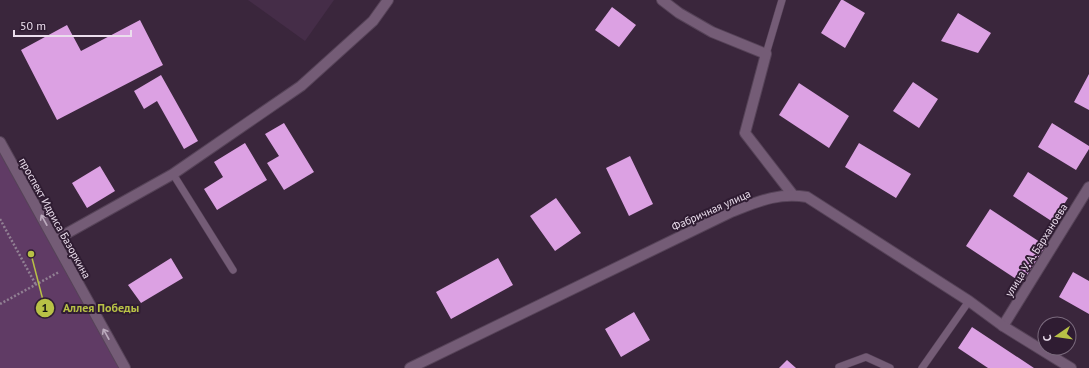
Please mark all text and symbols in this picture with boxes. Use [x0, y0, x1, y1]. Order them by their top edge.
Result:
scale bar [14, 12, 131, 38]
text: 50 m [20, 18, 46, 33]
street label: проспект Идриса Базоркина [16, 155, 94, 281]
street label: Фабричная улица [669, 186, 753, 234]
street label: улица У. А. Барханоева [1002, 201, 1070, 299]
one-way arrow [39, 214, 47, 226]
callout: Аллея Победы [35, 296, 147, 320]
text: 1 [42, 300, 48, 315]
text: Аллея Победы [63, 300, 139, 315]
north arrow [1037, 316, 1077, 356]
one-way arrow [101, 328, 109, 340]
text: С [1040, 334, 1055, 343]

